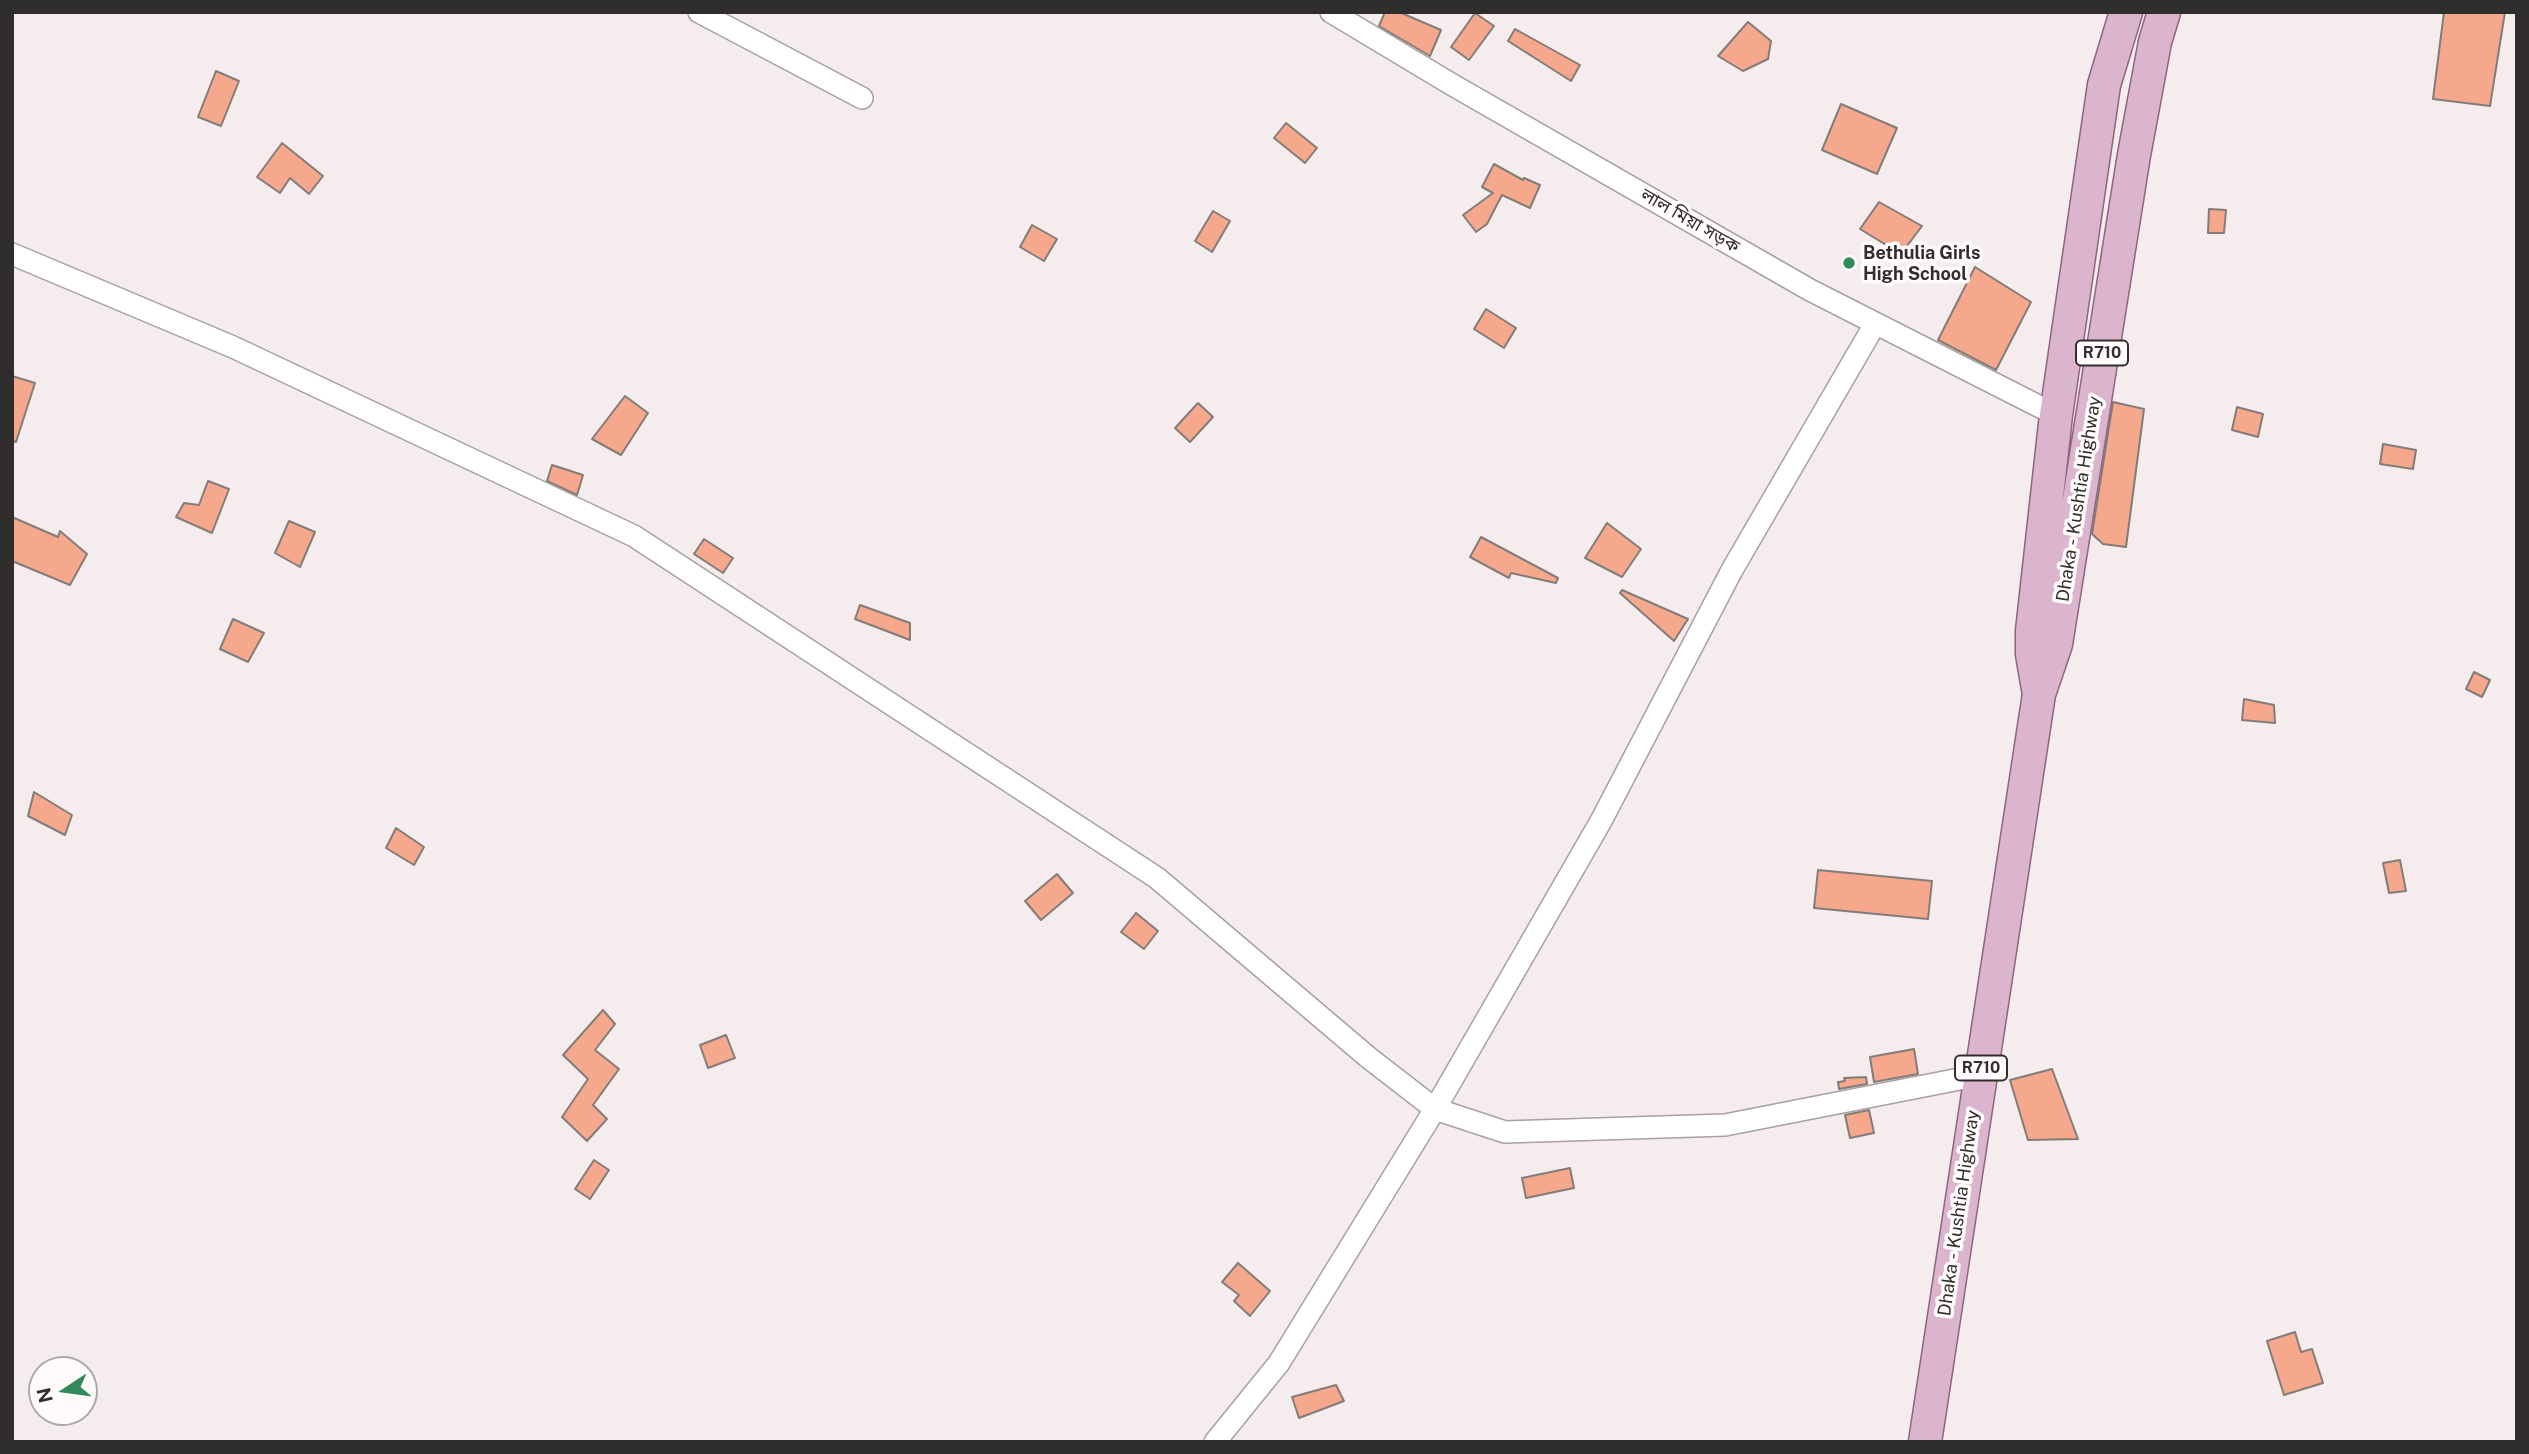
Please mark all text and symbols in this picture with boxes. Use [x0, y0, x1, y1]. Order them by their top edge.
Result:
street label: লাল মিয়া সড়ক [1637, 184, 1743, 258]
place label: Bethulia Girls High School [1863, 242, 1981, 284]
marker: Bethulia Girls High School [1841, 255, 1857, 271]
road number: R710 [2076, 340, 2128, 366]
street label: Dhaka - Kushtia Highway [2052, 395, 2106, 603]
road number: R710 [1955, 1056, 2007, 1080]
street label: Dhaka - Kushtia Highway [1934, 1109, 1984, 1317]
north arrow [28, 1356, 98, 1426]
text: N [32, 1386, 57, 1405]

